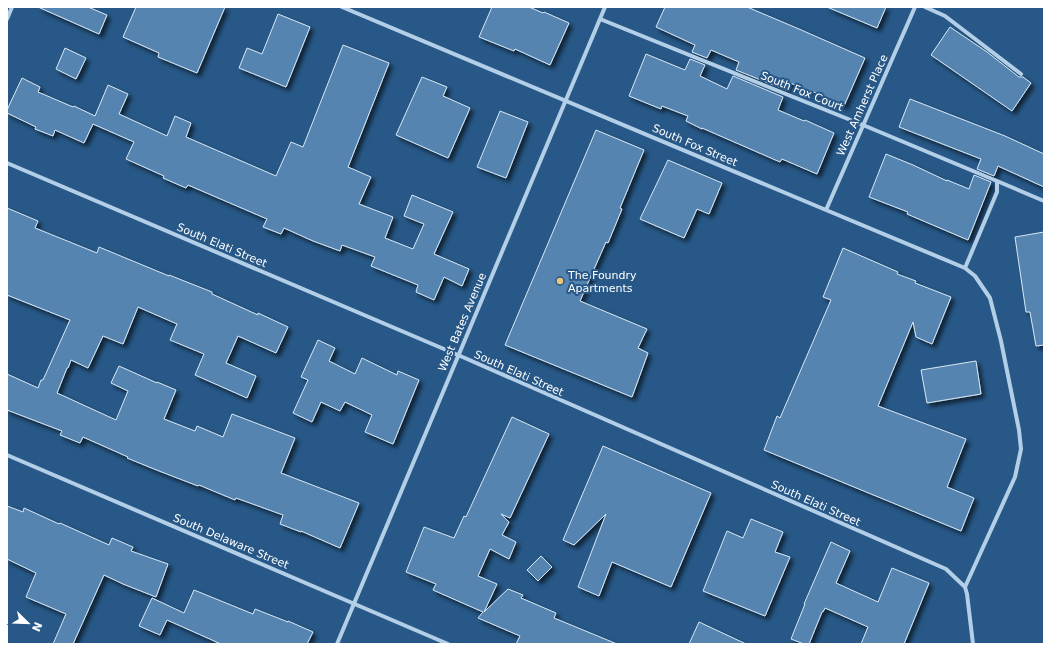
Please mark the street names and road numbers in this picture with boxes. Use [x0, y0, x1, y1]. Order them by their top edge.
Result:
street label: West Amherst Place [834, 52, 891, 158]
street label: South Fox Court [759, 69, 846, 114]
street label: South Fox Street [650, 122, 740, 170]
street label: South Elati Street [175, 221, 269, 271]
street label: West Bates Avenue [436, 271, 489, 374]
street label: South Elati Street [472, 348, 566, 399]
street label: South Elati Street [769, 478, 863, 529]
street label: South Delaware Street [171, 511, 291, 572]

